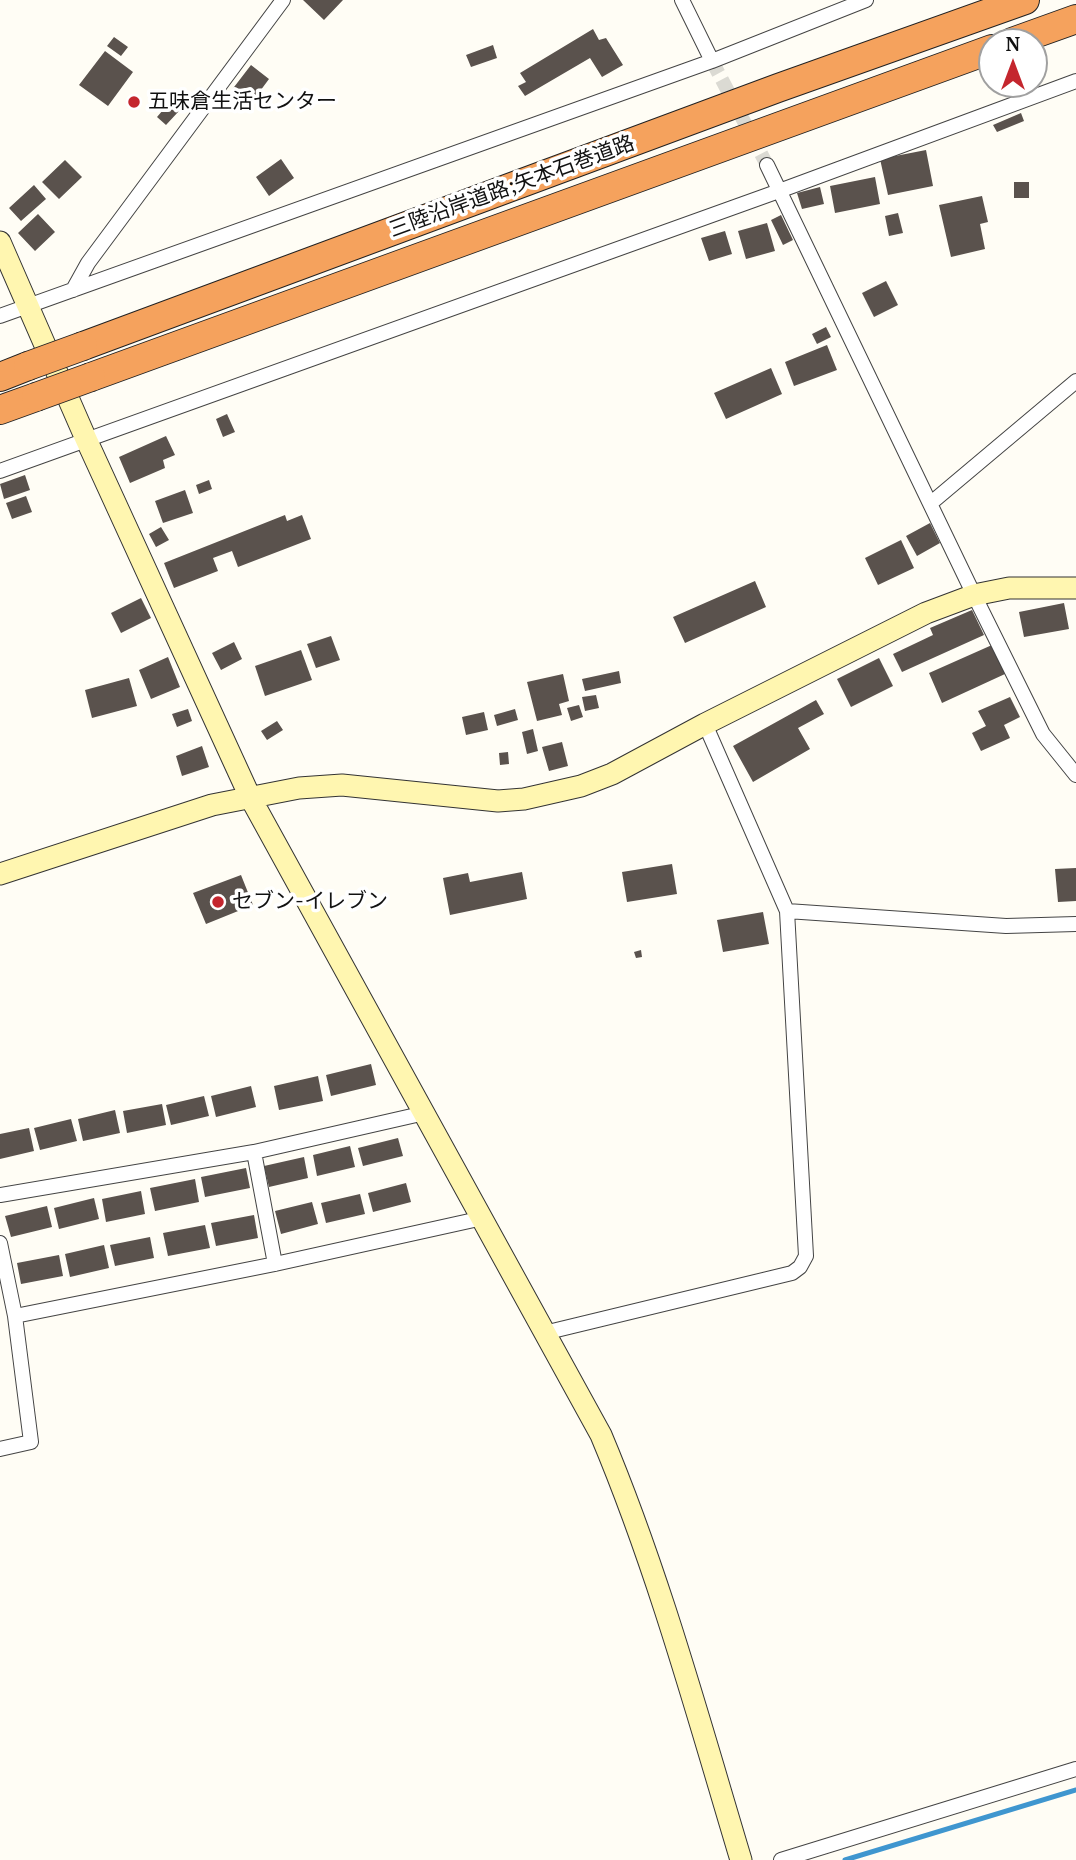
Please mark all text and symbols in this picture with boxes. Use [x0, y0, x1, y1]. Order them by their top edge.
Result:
north arrow [978, 28, 1048, 98]
text: N [1006, 31, 1020, 56]
place label: 五味倉生活センター [148, 89, 337, 115]
marker: 五味倉生活センター [126, 94, 142, 110]
street label: 三陸沿岸道路;矢本石巻道路 [386, 131, 638, 243]
place label: セブン-イレブン [232, 889, 388, 915]
marker: セブン-イレブン [210, 894, 226, 910]

